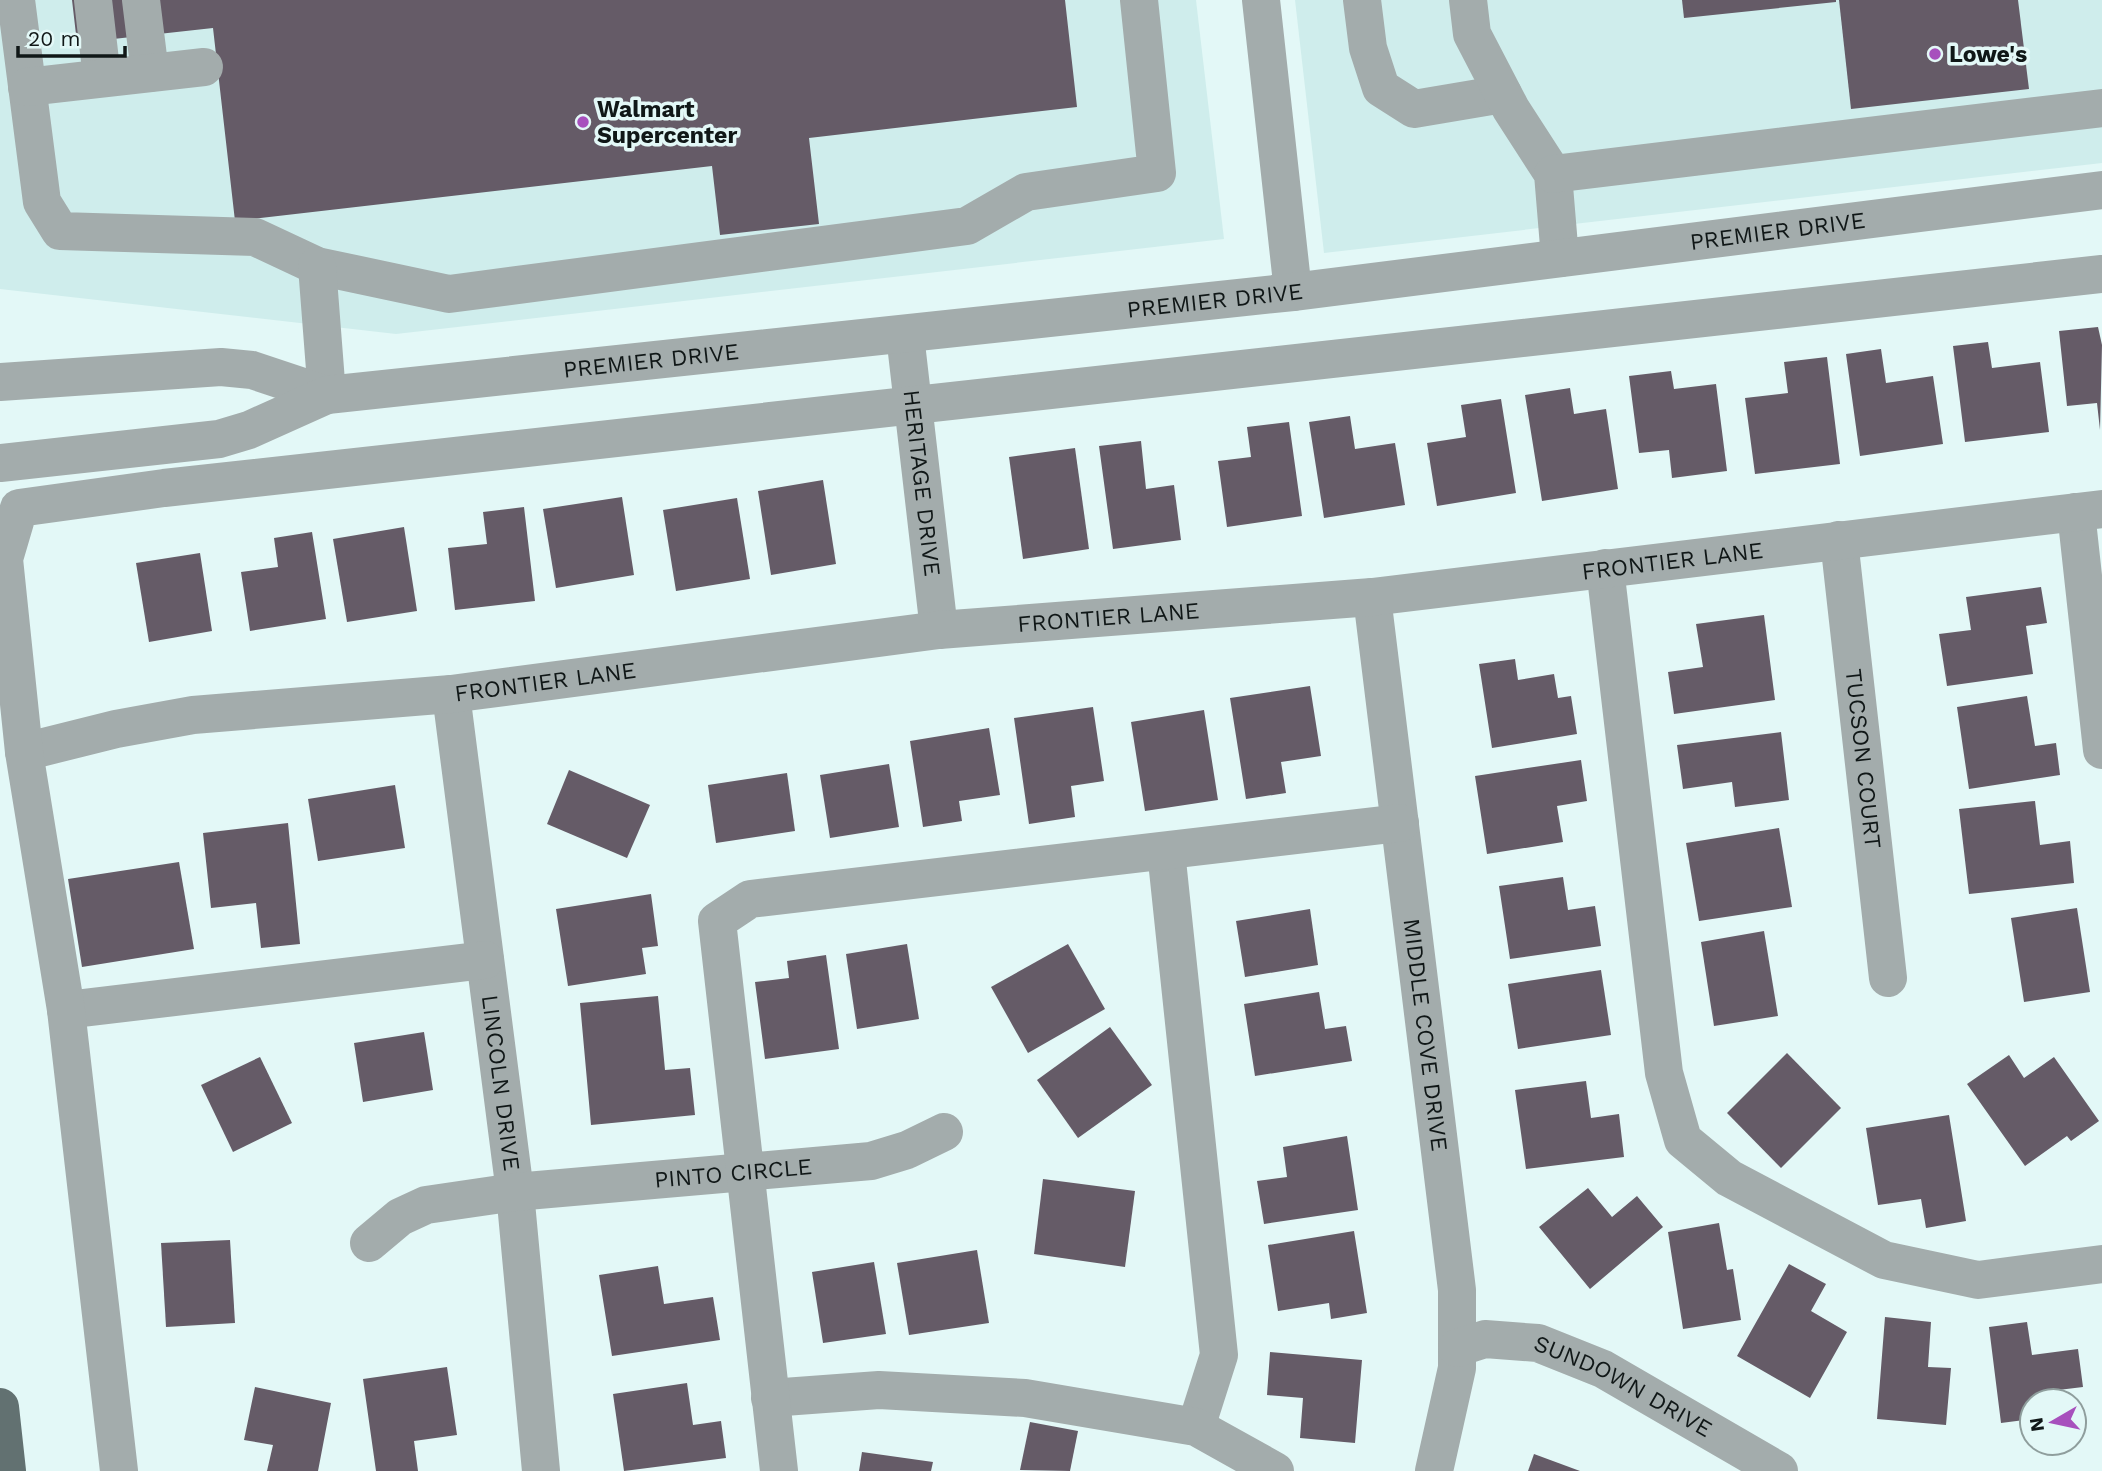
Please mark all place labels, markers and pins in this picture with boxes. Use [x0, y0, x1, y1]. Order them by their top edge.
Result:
place label: Lowe's [1949, 41, 2027, 68]
marker: Lowe's [1927, 46, 1943, 62]
place label: Walmart Supercenter [597, 96, 737, 149]
marker: Walmart Supercenter [575, 114, 591, 130]

